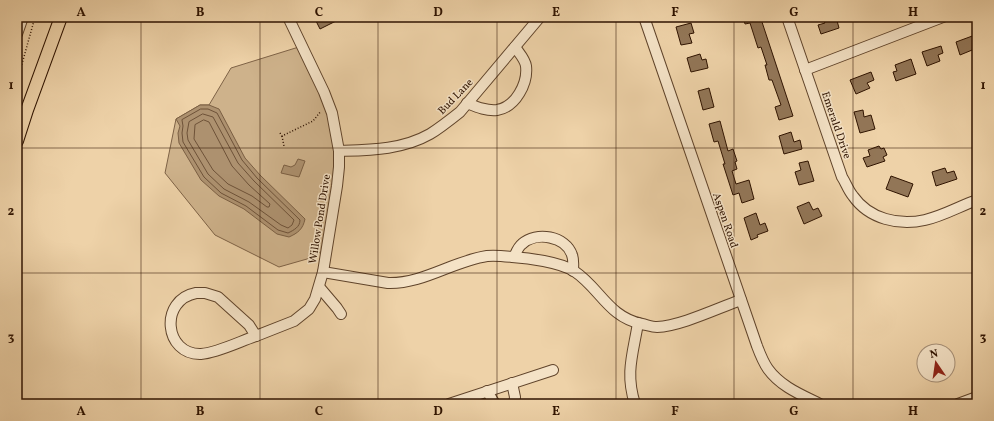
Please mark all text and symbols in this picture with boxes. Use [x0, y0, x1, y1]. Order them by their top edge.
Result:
text: A [76, 4, 86, 22]
text: B [196, 4, 205, 22]
text: C [315, 4, 323, 22]
text: D [433, 4, 443, 22]
text: E [552, 4, 560, 22]
text: F [671, 4, 679, 22]
text: G [789, 4, 799, 22]
text: H [908, 4, 918, 22]
street label: Bud Lane [435, 76, 477, 118]
text: 1 [8, 77, 14, 95]
text: 1 [980, 77, 986, 95]
street label: Emerald Drive [817, 90, 854, 161]
street label: Willow Pond Drive [306, 173, 335, 265]
street label: Aspen Road [708, 191, 741, 250]
text: 2 [8, 203, 15, 221]
text: 2 [980, 203, 987, 221]
text: 3 [8, 329, 15, 347]
text: 3 [980, 329, 987, 347]
north arrow [916, 343, 956, 383]
text: N [929, 347, 940, 363]
text: A [76, 403, 86, 421]
text: B [196, 403, 205, 421]
text: C [315, 403, 323, 421]
text: D [433, 403, 443, 421]
text: E [552, 403, 560, 421]
text: F [671, 403, 679, 421]
text: G [789, 403, 799, 421]
text: H [908, 403, 918, 421]

